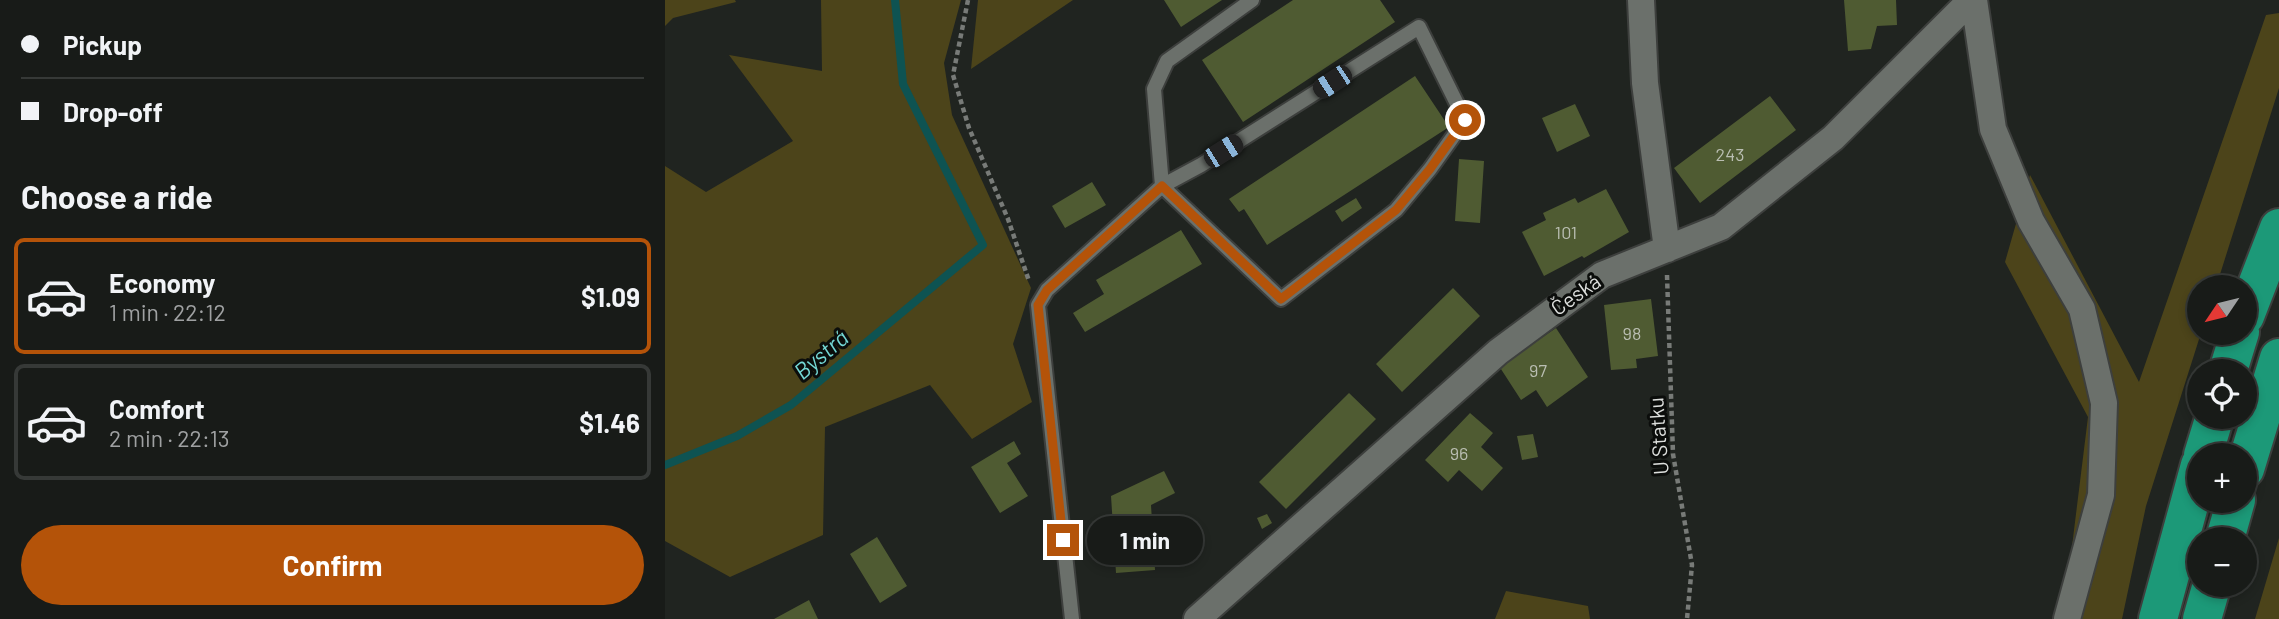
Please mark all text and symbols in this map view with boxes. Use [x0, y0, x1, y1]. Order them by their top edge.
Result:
text: Pickup [63, 29, 142, 60]
car [1309, 62, 1356, 102]
text: Drop-off [63, 96, 163, 127]
route start [1449, 104, 1481, 136]
car [1200, 131, 1247, 171]
house number: 243 [1716, 143, 1744, 165]
text: Choose a ride [21, 177, 213, 215]
house number: 101 [1555, 221, 1577, 243]
icon: car [25, 265, 88, 328]
text: Economy [109, 267, 215, 298]
street label: Česká [1545, 268, 1605, 320]
north arrow [2187, 275, 2257, 345]
map controls [2187, 275, 2257, 597]
text: $1.09 [581, 281, 640, 312]
text: 1 min · 22:12 [109, 298, 226, 326]
house number: 98 [1623, 322, 1641, 344]
water label: Bystrá [788, 323, 853, 385]
house number: 97 [1529, 359, 1547, 381]
button: locate [2187, 359, 2257, 429]
icon: car [25, 391, 88, 454]
text: Comfort [109, 393, 205, 424]
street label: U Statku [1642, 396, 1673, 476]
text: $1.46 [579, 407, 640, 438]
text: 2 min · 22:13 [109, 424, 230, 452]
house number: 96 [1450, 442, 1468, 464]
button: + [2187, 443, 2257, 513]
callout: 1 min [1087, 516, 1203, 564]
route end [1047, 524, 1079, 556]
button: Confirm [21, 525, 644, 605]
text: 1 min [1120, 526, 1170, 554]
button: − [2187, 527, 2257, 597]

